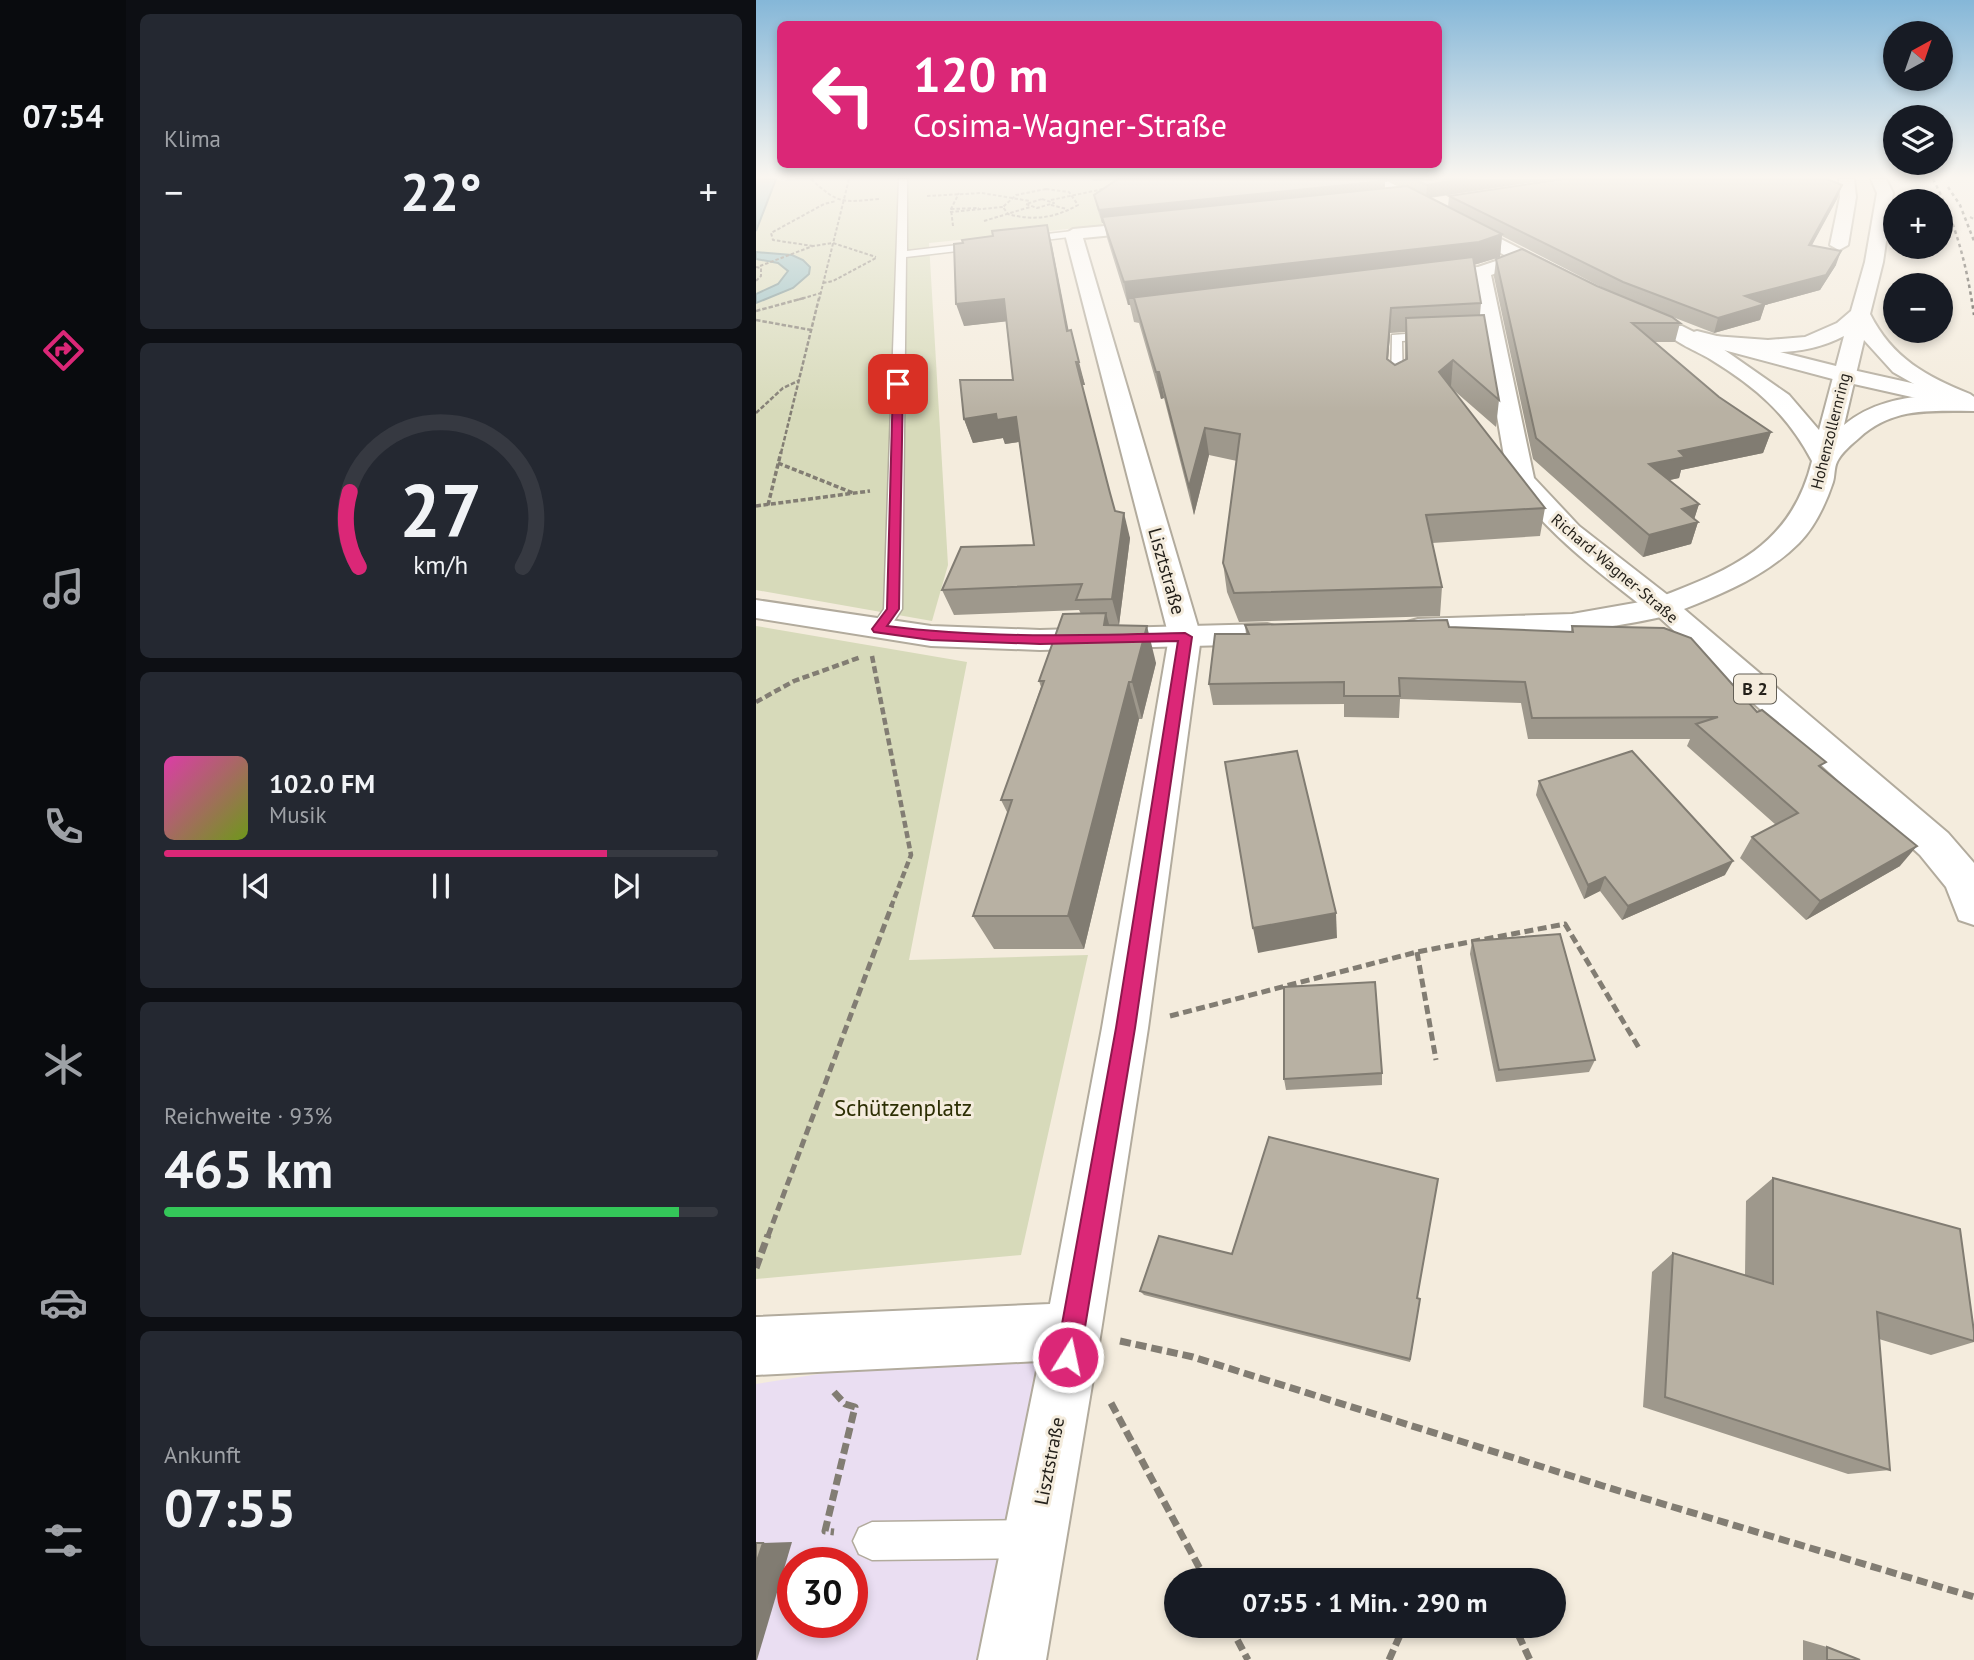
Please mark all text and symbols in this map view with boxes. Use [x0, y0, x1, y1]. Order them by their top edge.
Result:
north arrow [1883, 21, 1953, 91]
map controls [1883, 21, 1953, 343]
text: 120 m [913, 42, 1048, 106]
icon: left [798, 49, 889, 140]
text: 07:54 [22, 95, 104, 137]
text: Cosima-Wagner-Straße [913, 104, 1227, 146]
button: layers [1883, 105, 1953, 175]
text: Klima [164, 124, 221, 153]
text: 22° [400, 158, 482, 225]
text: − [164, 167, 183, 216]
text: + [699, 167, 718, 216]
button: + [1883, 189, 1953, 259]
button: − [1883, 273, 1953, 343]
icon: directions [39, 326, 88, 375]
pin [868, 354, 928, 414]
icon: arrive [879, 365, 917, 403]
street label: Hohenzollernring [1806, 371, 1854, 491]
text: 27 [400, 463, 482, 557]
street label: Richard-Wagner-Straße [1547, 509, 1683, 627]
street label: Lisztstraße [1143, 525, 1191, 617]
text: km/h [414, 549, 468, 581]
icon: music [39, 564, 88, 613]
road number: B 2 [1734, 674, 1776, 704]
text: 102.0 FM [269, 767, 375, 800]
text: Musik [269, 800, 326, 829]
icon: phone [39, 802, 88, 851]
icon: previous [237, 867, 275, 905]
icon: pause [422, 867, 460, 905]
icon: next [607, 867, 645, 905]
icon: climate [39, 1040, 88, 1089]
park label: Schützenplatz [834, 1093, 972, 1122]
text: Reichweite · 93% [164, 1101, 332, 1130]
text: 465 km [164, 1135, 333, 1202]
icon: car [39, 1278, 88, 1327]
position arrow [1031, 1320, 1105, 1394]
street label: Lisztstraße [1029, 1415, 1069, 1507]
text: Ankunft [164, 1440, 241, 1469]
text: 07:55 [164, 1474, 296, 1541]
icon: filters [39, 1516, 88, 1565]
speed limit sign: 30 [777, 1547, 868, 1638]
text: 07:55 · 1 Min. · 290 m [1242, 1586, 1488, 1619]

